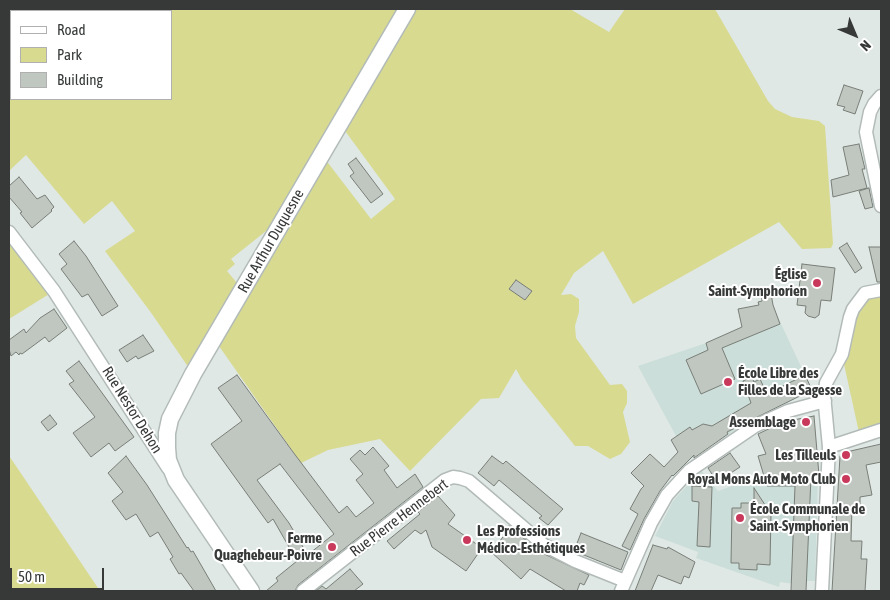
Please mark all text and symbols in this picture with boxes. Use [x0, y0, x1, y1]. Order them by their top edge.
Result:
legend [10, 10, 172, 100]
north arrow [830, 10, 880, 60]
text: Road [57, 21, 86, 38]
text: N [857, 37, 874, 54]
text: Park [57, 46, 82, 63]
text: Building [57, 71, 103, 88]
street label: Rue Arthur Duquesne [234, 186, 308, 296]
place label: Église Saint-Symphorien [708, 265, 807, 300]
marker: Église Saint-Symphorien [811, 277, 823, 289]
street label: Rue Nestor Dehon [98, 363, 166, 457]
place label: École Libre des Filles de la Sagesse [738, 364, 842, 399]
marker: École Libre des Filles de la Sagesse [722, 376, 734, 388]
place label: Assemblage [729, 413, 796, 431]
marker: Assemblage [800, 416, 812, 428]
place label: Les Tilleuls [775, 446, 836, 464]
marker: Les Tilleuls [840, 449, 852, 461]
place label: Royal Mons Auto Moto Club [688, 470, 836, 488]
marker: Royal Mons Auto Moto Club [840, 473, 852, 485]
street label: Rue Pierre Hennebert [346, 475, 452, 561]
place label: École Communale de Saint-Symphorien [750, 500, 865, 535]
marker: École Communale de Saint-Symphorien [734, 512, 746, 524]
place label: Les Professions Médico-Esthétiques [477, 522, 585, 557]
place label: Ferme Quaghebeur-Poivre [214, 529, 322, 564]
marker: Les Professions Médico-Esthétiques [461, 534, 473, 546]
marker: Ferme Quaghebeur-Poivre [326, 541, 338, 553]
scale bar [12, 558, 106, 590]
text: 50 m [18, 568, 45, 585]

